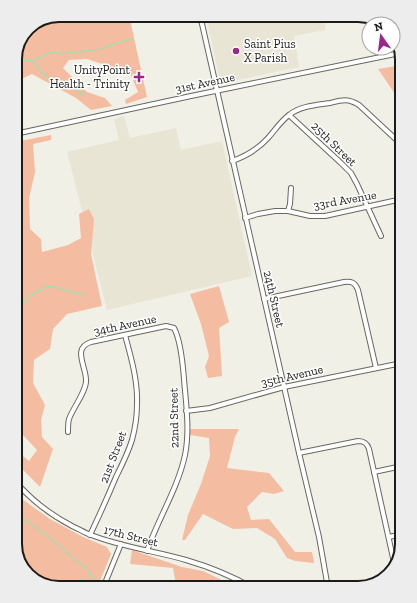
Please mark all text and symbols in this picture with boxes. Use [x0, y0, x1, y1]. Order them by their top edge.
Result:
north arrow [361, 16, 401, 56]
text: N [373, 19, 385, 34]
place label: Saint Pius X Parish [244, 37, 296, 65]
marker: Saint Pius X Parish [231, 46, 241, 56]
place label: UnityPoint Health - Trinity [50, 63, 131, 91]
street label: 31st Avenue [174, 70, 236, 96]
marker: UnityPoint Health - Trinity [133, 71, 145, 83]
street label: 25th Street [308, 119, 360, 169]
street label: 33rd Avenue [312, 188, 378, 212]
street label: 24th Street [261, 269, 287, 329]
street label: 34th Avenue [92, 311, 158, 338]
street label: 35th Avenue [260, 362, 325, 390]
street label: 22nd Street [166, 387, 182, 448]
street label: 21st Street [97, 428, 130, 485]
street label: 17th Street [102, 522, 160, 550]

